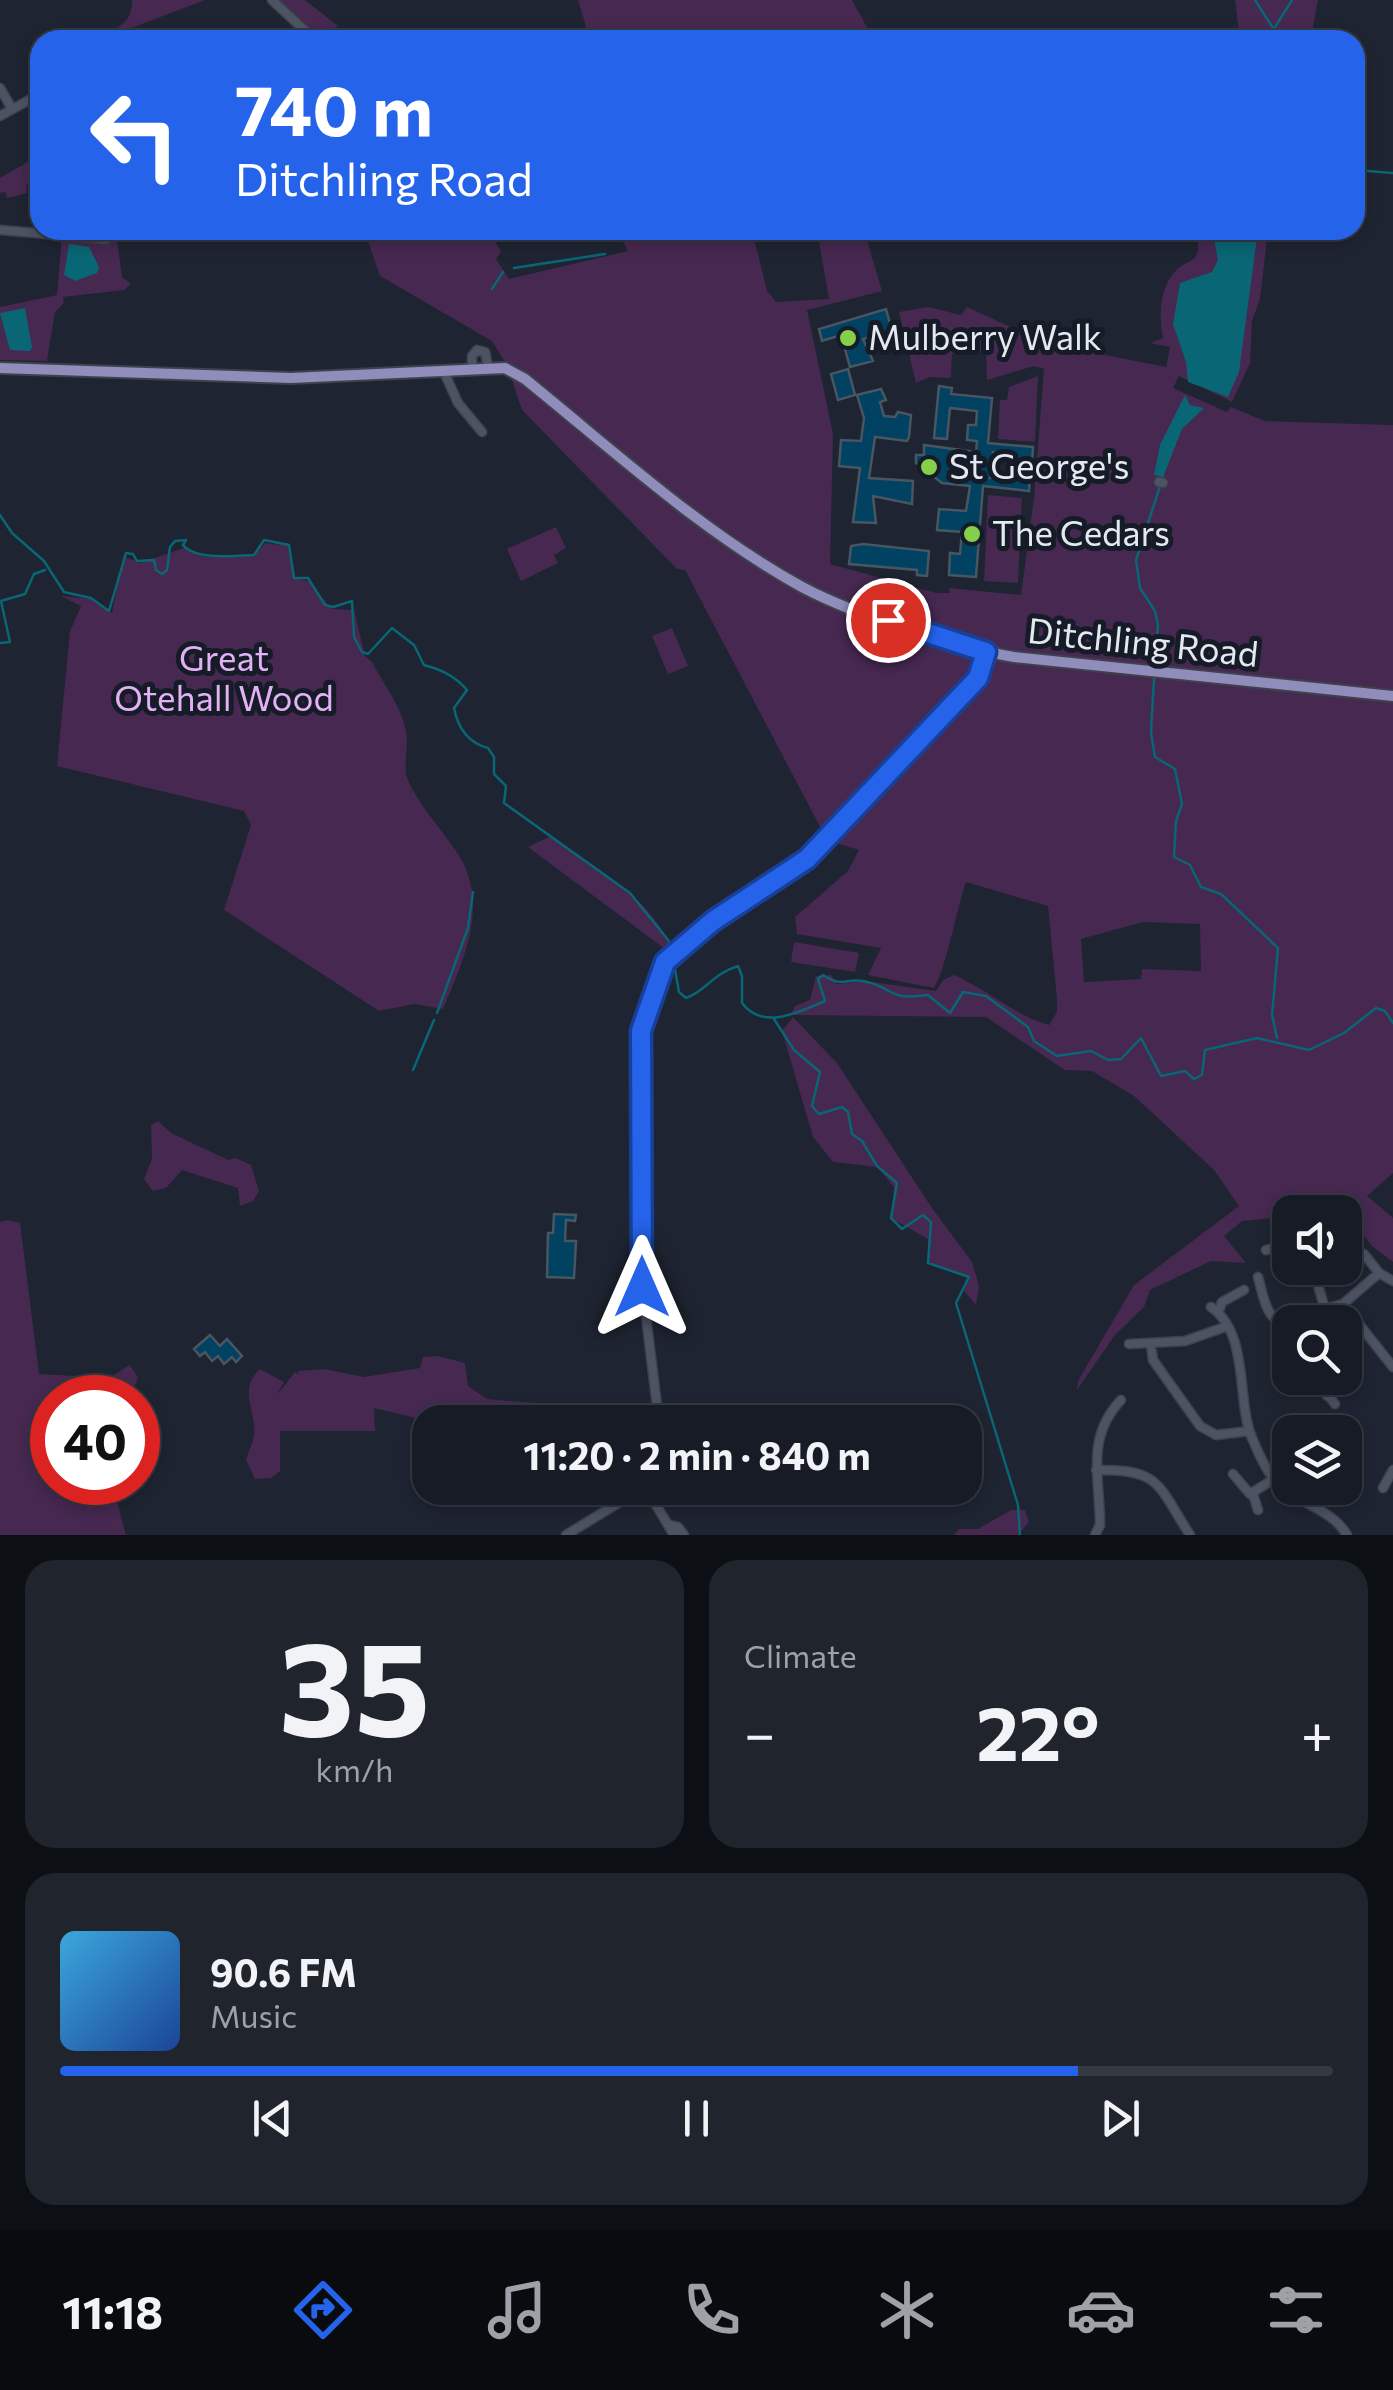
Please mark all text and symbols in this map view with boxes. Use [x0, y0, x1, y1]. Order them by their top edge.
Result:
text: 740 m [235, 65, 433, 150]
icon: left [70, 70, 200, 200]
text: Ditchling Road [235, 150, 533, 205]
place label: Mulberry Walk [868, 314, 1102, 357]
marker: Mulberry Walk [837, 327, 859, 349]
place label: St George's [949, 443, 1129, 486]
marker: St George's [918, 456, 940, 478]
place label: The Cedars [992, 510, 1170, 553]
marker: The Cedars [961, 523, 983, 545]
pin [846, 578, 931, 663]
icon: arrive [861, 593, 916, 648]
street label: Ditchling Road [1026, 607, 1261, 674]
park label: Great Otehall Wood [114, 635, 334, 718]
map controls [1272, 1195, 1362, 1505]
button: sound [1272, 1195, 1362, 1285]
position arrow [590, 1235, 694, 1339]
button: search [1272, 1305, 1362, 1395]
speed limit sign: 40 [30, 1375, 160, 1505]
button: layers [1272, 1415, 1362, 1505]
text: 11:20 · 2 min · 840 m [523, 1431, 871, 1478]
text: 35 [279, 1604, 430, 1763]
text: Climate [744, 1635, 857, 1675]
text: 22° [976, 1685, 1100, 1776]
text: − [744, 1698, 775, 1765]
text: + [1301, 1698, 1333, 1765]
text: km/h [316, 1749, 393, 1789]
text: 90.6 FM [210, 1948, 357, 1995]
text: Music [210, 1995, 297, 2035]
icon: previous [245, 2091, 300, 2146]
icon: pause [669, 2091, 724, 2146]
icon: next [1093, 2091, 1148, 2146]
icon: directions [288, 2275, 358, 2345]
icon: music [482, 2275, 552, 2345]
icon: phone [677, 2275, 747, 2345]
icon: climate [872, 2275, 942, 2345]
icon: car [1066, 2275, 1136, 2345]
icon: filters [1261, 2275, 1331, 2345]
text: 11:18 [62, 2283, 163, 2338]

